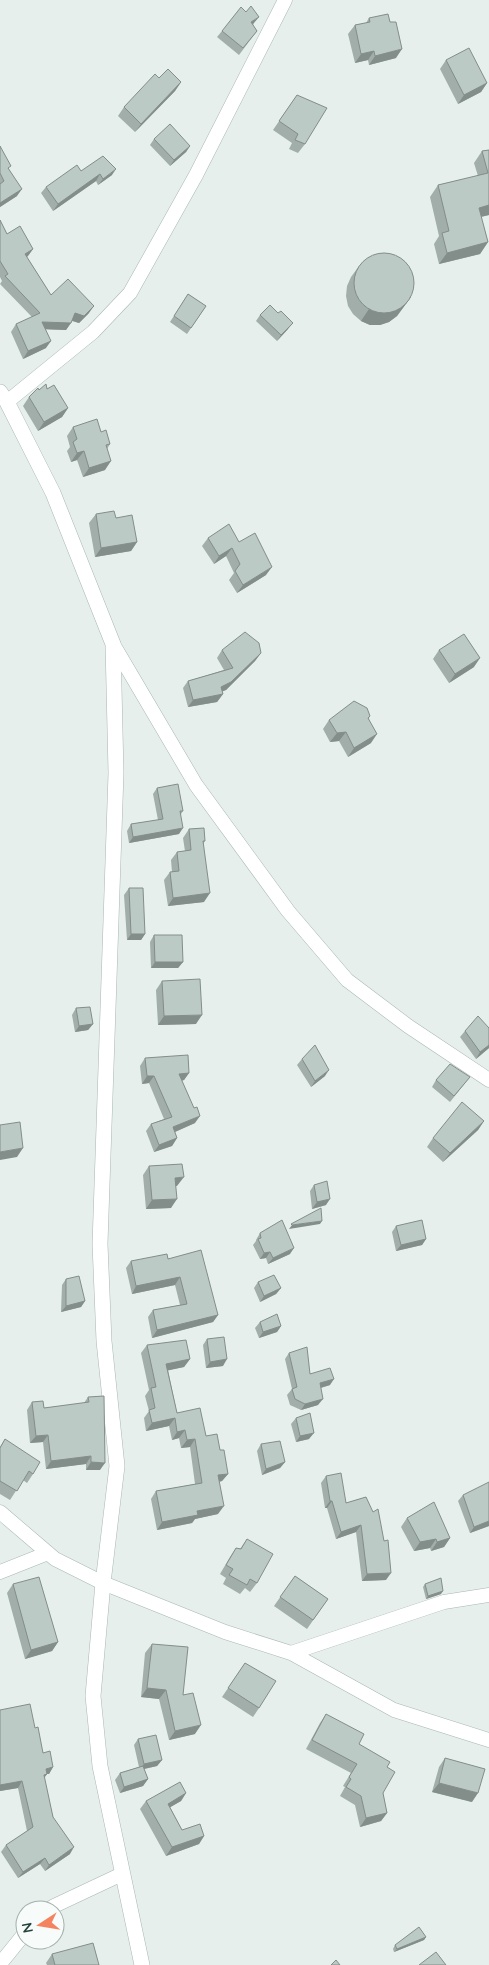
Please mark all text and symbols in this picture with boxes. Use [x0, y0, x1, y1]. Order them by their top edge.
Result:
north arrow [15, 1900, 65, 1950]
text: N [17, 1921, 37, 1935]

